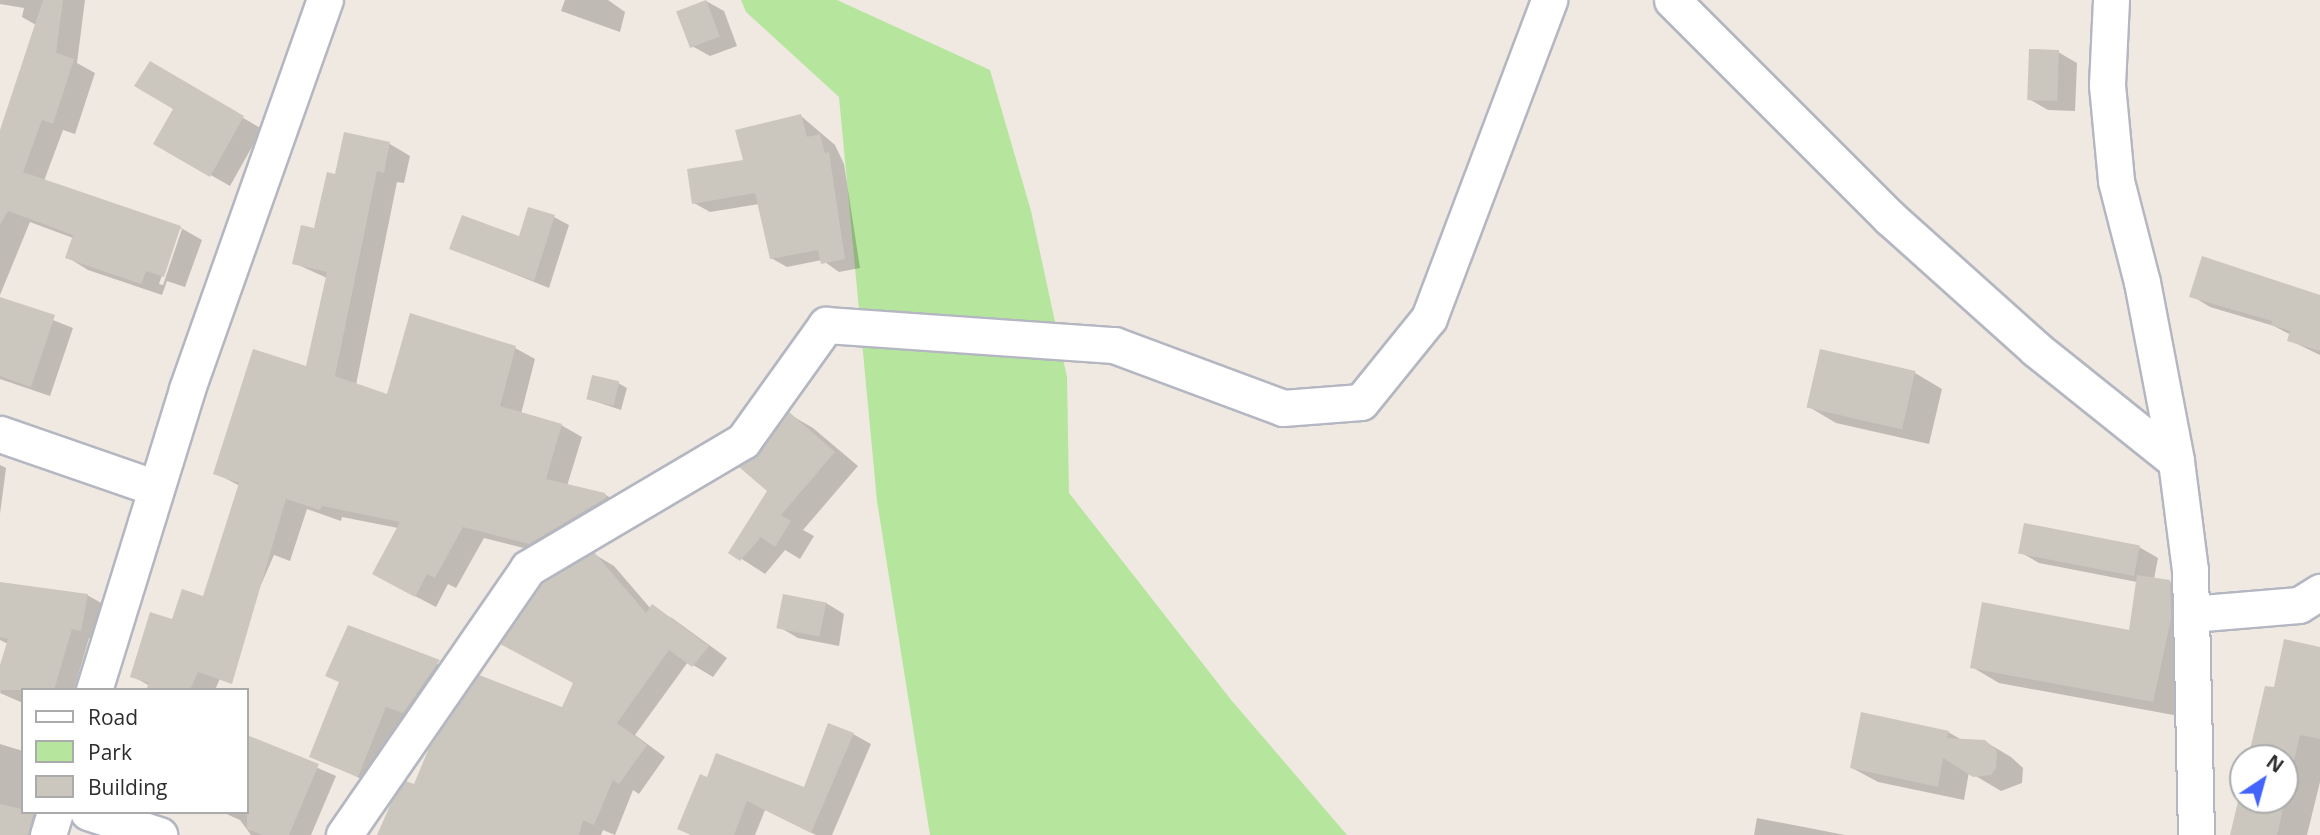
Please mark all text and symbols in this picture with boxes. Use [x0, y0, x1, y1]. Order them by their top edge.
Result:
legend [21, 688, 248, 814]
text: Road [88, 703, 138, 731]
text: Park [88, 738, 132, 766]
north arrow [2229, 744, 2299, 814]
text: N [2261, 749, 2289, 779]
text: Building [88, 773, 167, 801]

